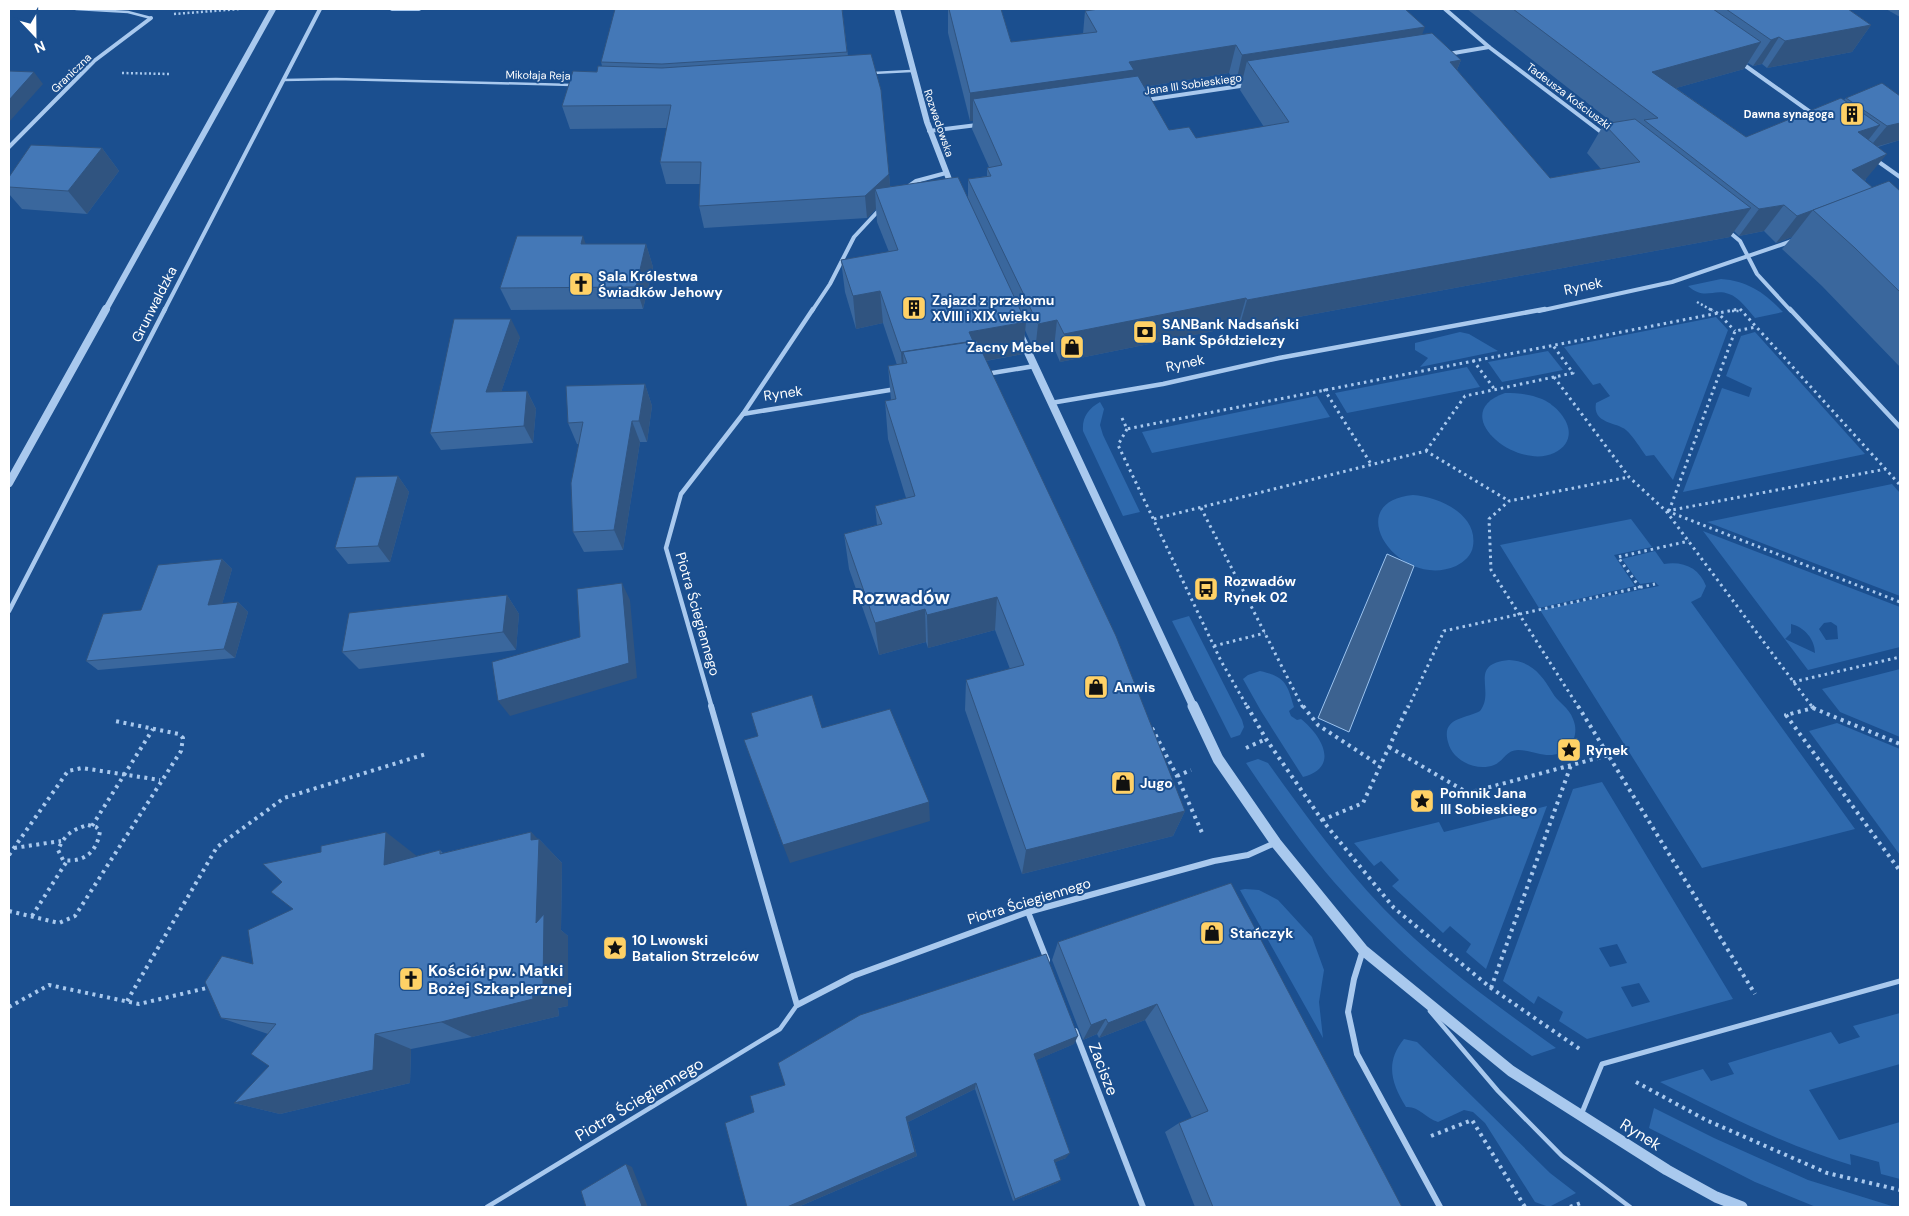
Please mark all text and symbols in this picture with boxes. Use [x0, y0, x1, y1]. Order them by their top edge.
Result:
north arrow [10, 10, 60, 60]
text: N [32, 37, 48, 57]
street label: Graniczna [48, 50, 94, 96]
street label: Tadeusza Kościuszki [1524, 60, 1614, 132]
street label: Mikołaja Reja [505, 67, 571, 83]
street label: Jana III Sobieskiego [1143, 70, 1243, 98]
street label: Rozwadowska [921, 87, 957, 159]
building icon: Dawna synagoga [1839, 101, 1865, 127]
place label: Dawna synagoga [1744, 107, 1834, 121]
street label: Grunwaldzka [127, 263, 181, 345]
place label: Sala Królestwa Świadków Jehowy [598, 267, 723, 301]
church icon: Sala Królestwa Świadków Jehowy [568, 271, 594, 297]
street label: Rynek [1562, 273, 1604, 299]
place label: Zajazd z przełomu XVIII i XIX wieku [932, 291, 1054, 325]
building icon: Zajazd z przełomu XVIII i XIX wieku [901, 295, 927, 321]
place label: SANBank Nadsański Bank Spółdzielczy [1162, 315, 1299, 349]
bank icon: SANBank Nadsański Bank Spółdzielczy [1132, 319, 1158, 345]
shop icon: Zacny Mebel [1059, 334, 1085, 360]
place label: Zacny Mebel [967, 338, 1054, 356]
street label: Rynek [1164, 350, 1206, 376]
street label: Rynek [762, 381, 804, 405]
street label: Piotra Ściegiennego [672, 550, 724, 678]
place label: Rozwadów Rynek 02 [1224, 572, 1297, 606]
bus stop icon: Rozwadów Rynek 02 [1193, 576, 1219, 602]
district label: Rozwadów [852, 585, 950, 610]
shop icon: Anwis [1083, 674, 1109, 700]
place label: Anwis [1114, 678, 1155, 696]
place icon: Rynek [1556, 737, 1582, 763]
place label: Rynek [1586, 741, 1628, 759]
shop icon: Jugo [1110, 770, 1136, 796]
place label: Jugo [1140, 774, 1173, 792]
place label: Pomnik Jana III Sobieskiego [1440, 784, 1537, 818]
place icon: Pomnik Jana III Sobieskiego [1409, 788, 1435, 814]
street label: Piotra Ściegiennego [965, 874, 1093, 928]
shop icon: Stańczyk [1199, 920, 1225, 946]
place label: Stańczyk [1230, 924, 1293, 942]
place label: 10 Lwowski Batalion Strzelców [632, 931, 759, 965]
place icon: 10 Lwowski Batalion Strzelców [602, 935, 628, 961]
place label: Kościół pw. Matki Bożej Szkaplerznej [428, 960, 572, 999]
church icon: Kościół pw. Matki Bożej Szkaplerznej [398, 966, 424, 992]
street label: Zacisze [1084, 1040, 1123, 1099]
street label: Piotra Ściegiennego [571, 1053, 707, 1146]
street label: Rynek [1616, 1114, 1665, 1155]

